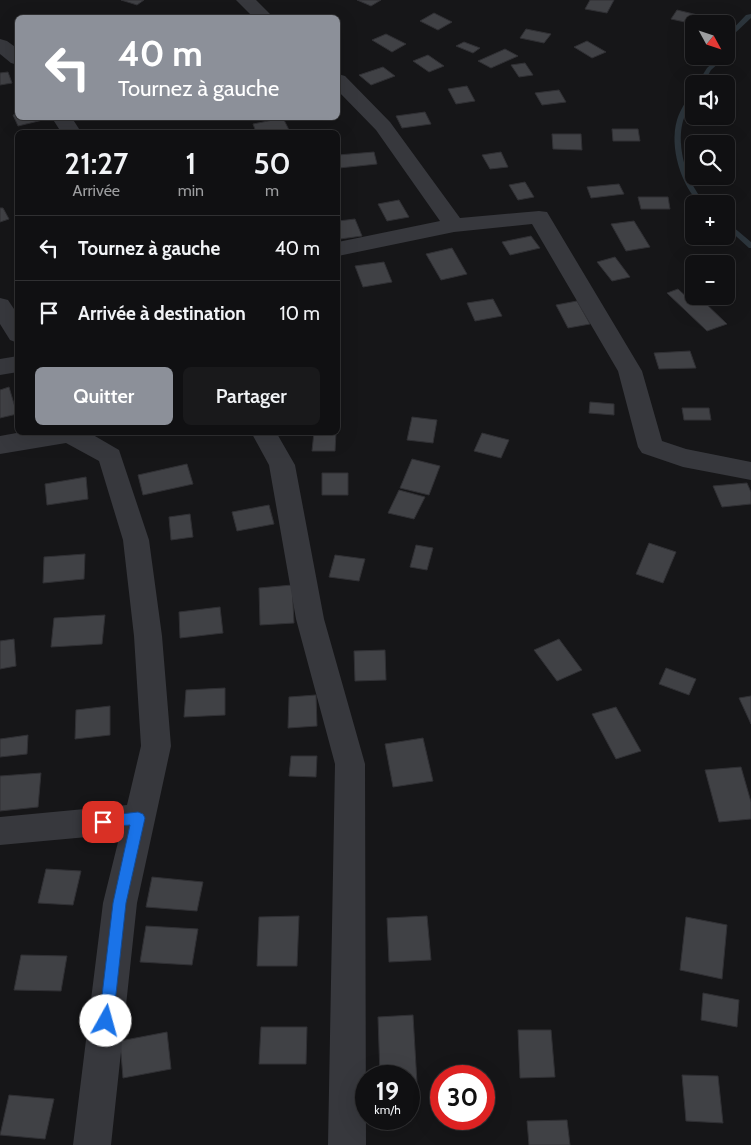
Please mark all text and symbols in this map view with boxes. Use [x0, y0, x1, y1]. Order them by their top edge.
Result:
north arrow [685, 15, 735, 65]
map controls [685, 15, 735, 305]
text: 40 m [118, 32, 203, 75]
icon: left [35, 35, 100, 100]
text: Tournez à gauche [118, 75, 279, 102]
button: sound [685, 75, 735, 125]
button: search [685, 135, 735, 185]
text: 21:27 [64, 145, 128, 182]
text: 1 [186, 145, 196, 182]
text: 50 [253, 145, 291, 182]
text: Arrivée [73, 181, 120, 200]
text: min [178, 181, 204, 200]
text: m [265, 181, 279, 200]
button: + [685, 195, 735, 245]
icon: left [35, 234, 63, 262]
text: Tournez à gauche [78, 237, 220, 260]
text: 40 m [275, 237, 320, 260]
button: − [685, 255, 735, 305]
icon: arrive [35, 299, 63, 327]
text: Arrivée à destination [78, 302, 246, 325]
text: 10 m [280, 302, 320, 325]
button: Quitter [35, 367, 173, 425]
button: Partager [183, 367, 320, 425]
pin [82, 801, 124, 843]
icon: arrive [89, 808, 117, 836]
position arrow [79, 994, 131, 1046]
speed limit sign: 30 [430, 1065, 495, 1130]
text: 19 [376, 1076, 399, 1106]
text: km/h [374, 1102, 401, 1117]

